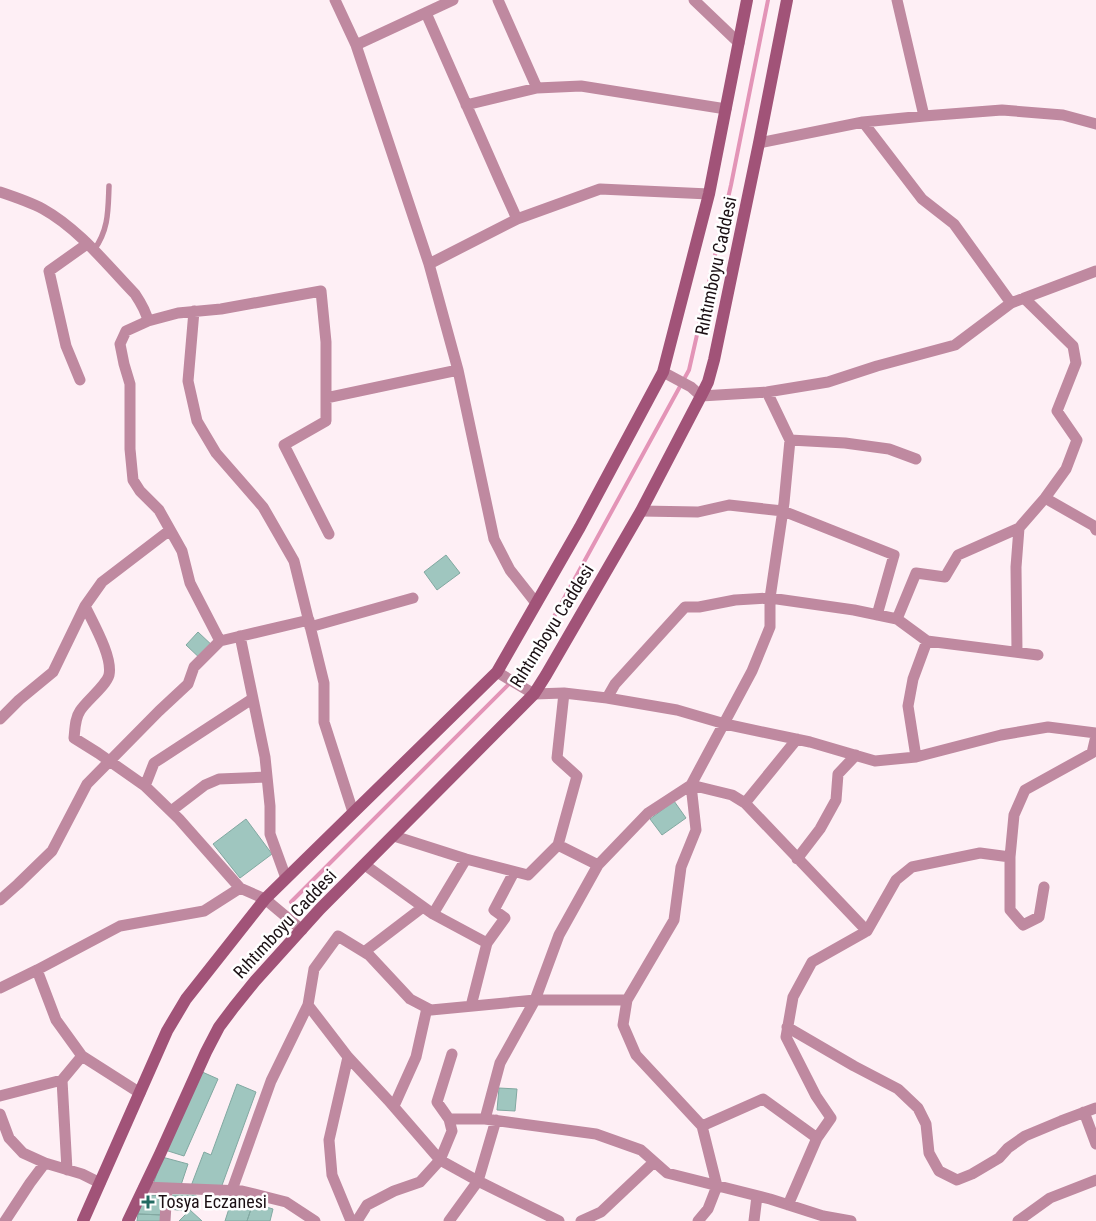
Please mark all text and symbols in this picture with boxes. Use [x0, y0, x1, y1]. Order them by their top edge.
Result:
street label: Rıhtımboyu Caddesi [691, 195, 740, 337]
street label: Rıhtımboyu Caddesi [505, 560, 598, 691]
street label: Rıhtımboyu Caddesi [229, 865, 340, 982]
place label: Tosya Eczanesi [158, 1191, 267, 1212]
marker: Tosya Eczanesi [142, 1196, 154, 1208]

